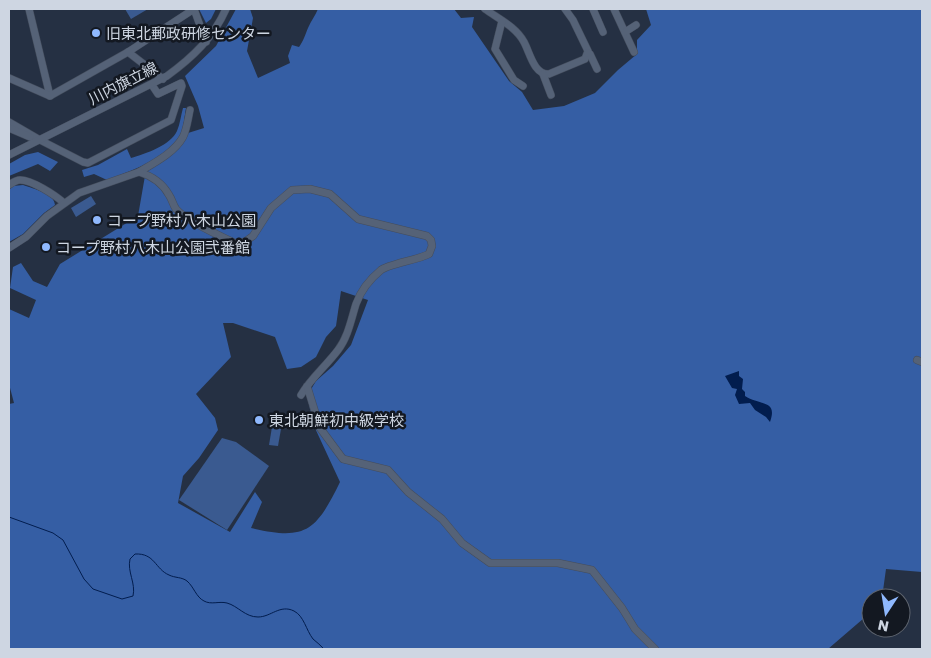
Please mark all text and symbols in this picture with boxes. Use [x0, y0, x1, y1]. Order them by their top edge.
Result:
place label: 旧東北郵政研修センター [106, 23, 271, 44]
marker: 旧東北郵政研修センター [90, 27, 102, 39]
street label: 川内旗立線 [85, 57, 161, 109]
place label: コープ野村八木山公園 [107, 210, 256, 231]
marker: コープ野村八木山公園 [91, 214, 103, 226]
place label: コープ野村八木山公園弐番館 [56, 237, 250, 258]
marker: コープ野村八木山公園弐番館 [40, 241, 52, 253]
place label: 東北朝鮮初中級学校 [269, 410, 404, 431]
marker: 東北朝鮮初中級学校 [253, 414, 265, 426]
north arrow [861, 588, 911, 638]
text: N [876, 615, 891, 637]

